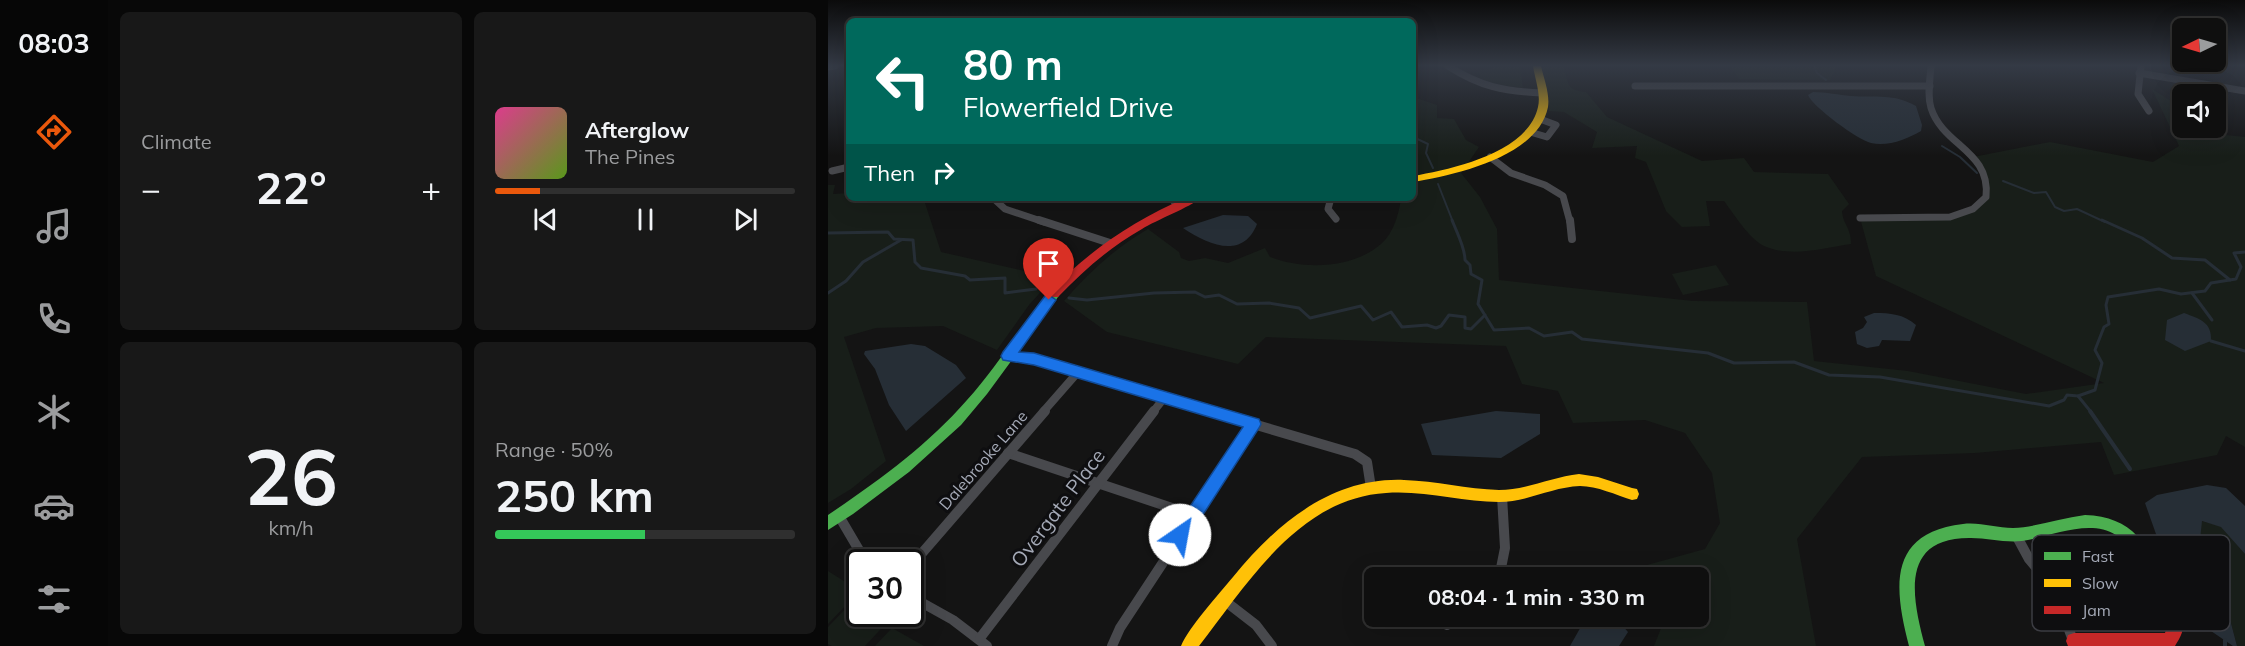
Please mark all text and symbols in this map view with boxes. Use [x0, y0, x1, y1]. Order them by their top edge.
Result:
north arrow [2172, 18, 2226, 72]
map controls [2172, 18, 2226, 138]
text: 08:03 [18, 26, 90, 60]
text: 80 m [963, 38, 1063, 91]
icon: left [864, 42, 942, 120]
button: sound [2172, 84, 2226, 138]
text: Flowerfield Drive [963, 90, 1173, 124]
icon: directions [33, 111, 75, 153]
text: Afterglow [585, 116, 689, 144]
text: Climate [141, 129, 212, 154]
text: The Pines [585, 144, 675, 169]
icon: right [927, 156, 960, 189]
text: 22° [255, 159, 327, 215]
text: Then [864, 159, 915, 187]
text: − [141, 168, 161, 209]
text: + [421, 168, 441, 209]
icon: previous [529, 203, 562, 236]
icon: pause [629, 203, 662, 236]
icon: next [729, 203, 762, 236]
icon: music [33, 205, 75, 247]
pin [1023, 238, 1074, 300]
icon: arrive [1032, 247, 1065, 280]
icon: phone [33, 298, 75, 340]
icon: climate [33, 391, 75, 433]
street label: Dalebrooke Lane [934, 406, 1032, 514]
text: 26 [244, 427, 338, 525]
text: Range · 50% [495, 437, 613, 462]
street label: Overgate Place [1005, 444, 1110, 572]
text: 250 km [495, 467, 654, 523]
icon: car [33, 485, 75, 527]
position arrow [1148, 503, 1212, 567]
text: km/h [268, 515, 314, 540]
legend [2032, 535, 2230, 631]
text: Fast [2082, 546, 2114, 566]
speed limit sign: 30 [846, 549, 924, 627]
text: Slow [2082, 573, 2119, 593]
icon: filters [33, 578, 75, 620]
text: 08:04 · 1 min · 330 m [1428, 583, 1645, 611]
text: Jam [2082, 600, 2111, 620]

